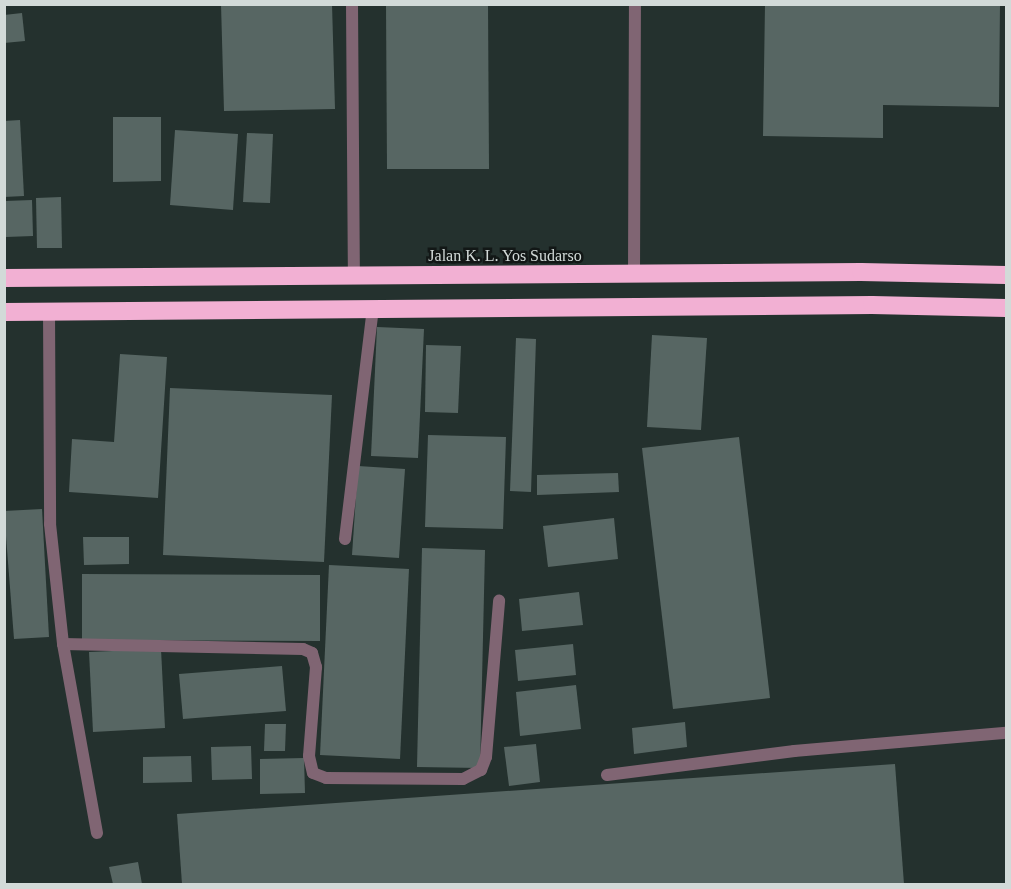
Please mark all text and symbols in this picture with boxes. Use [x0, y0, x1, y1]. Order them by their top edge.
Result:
street label: Jalan K. L. Yos Sudarso [428, 246, 582, 266]

